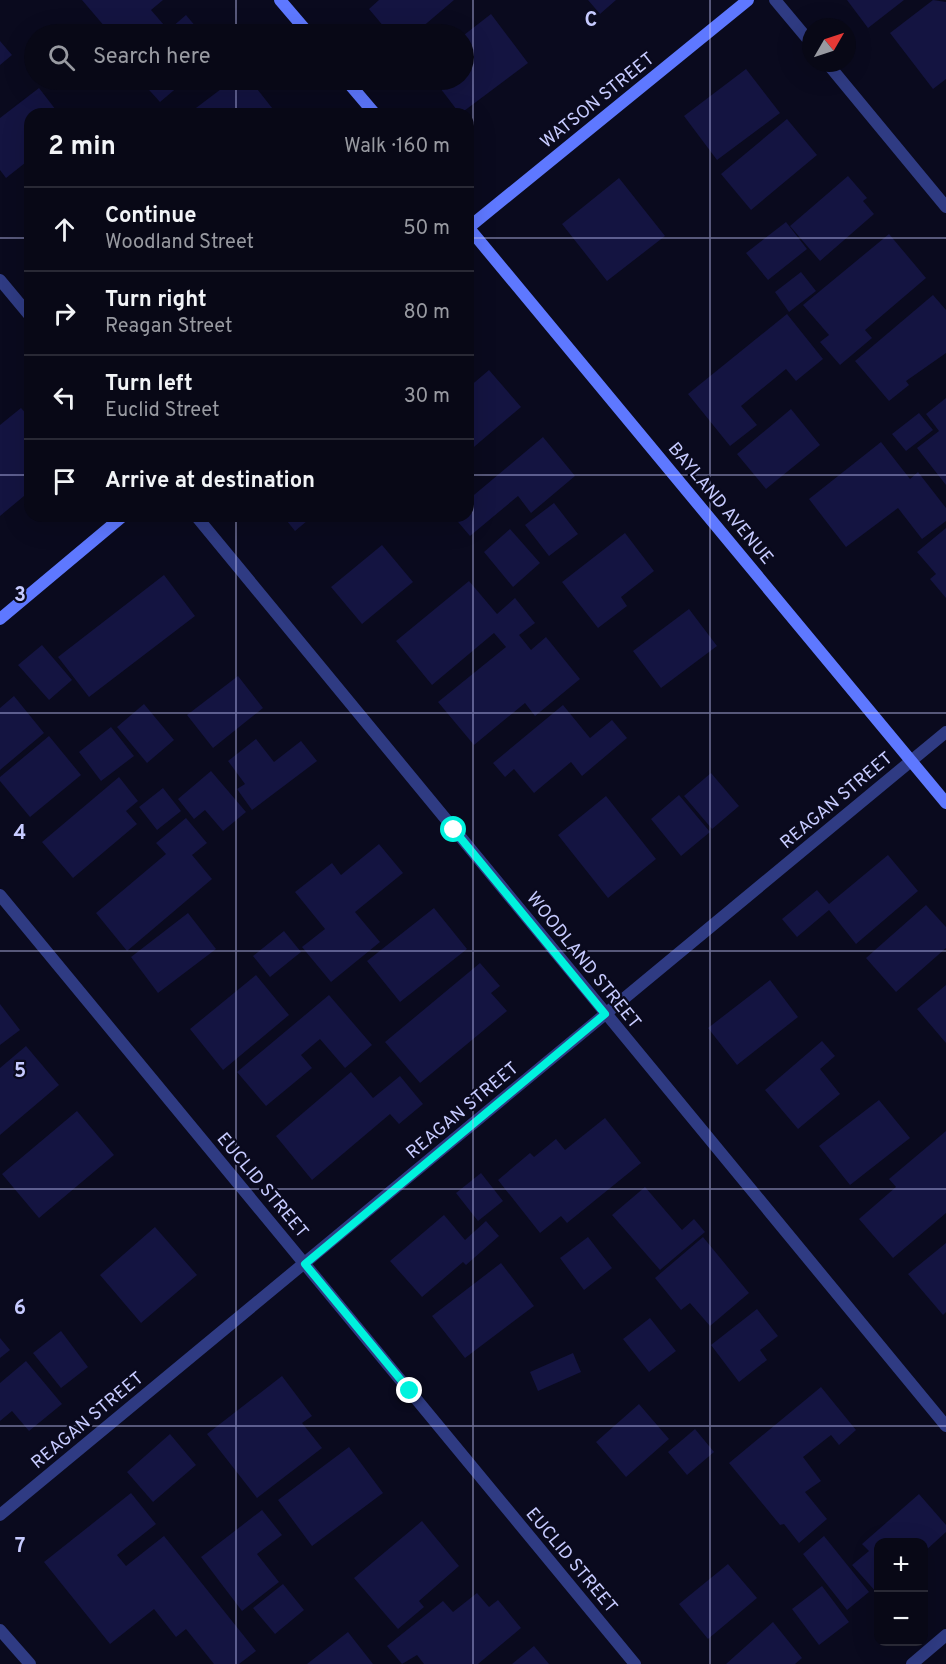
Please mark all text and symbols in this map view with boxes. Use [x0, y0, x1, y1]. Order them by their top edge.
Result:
text: C [585, 8, 597, 34]
north arrow [802, 18, 856, 72]
search box [24, 24, 474, 90]
icon: search [45, 41, 78, 74]
text: Search here [93, 44, 211, 71]
street label: WATSON STREET [536, 48, 660, 154]
text: 2 min [48, 131, 116, 164]
text: Walk · 160 m [344, 134, 450, 160]
text: Continue [105, 203, 196, 230]
icon: ahead [48, 213, 81, 246]
text: 50 m [403, 216, 450, 242]
text: Woodland Street [105, 230, 254, 256]
text: Turn right [105, 287, 207, 314]
icon: right [48, 297, 81, 330]
text: 80 m [404, 300, 450, 326]
text: Reagan Street [105, 314, 232, 340]
text: Turn left [105, 371, 193, 398]
icon: left [48, 381, 81, 414]
text: 30 m [404, 384, 450, 410]
text: Euclid Street [105, 398, 219, 424]
street label: BAYLAND AVENUE [662, 438, 778, 570]
icon: arrive [48, 465, 81, 498]
text: Arrive at destination [105, 468, 315, 495]
text: 3 [14, 583, 26, 609]
street label: REAGAN STREET [776, 747, 898, 855]
route start [440, 816, 466, 842]
text: 4 [14, 821, 26, 847]
street label: WOODLAND STREET [520, 888, 645, 1034]
street label: REAGAN STREET [402, 1057, 524, 1165]
text: 5 [14, 1059, 26, 1085]
street label: EUCLID STREET [211, 1128, 313, 1244]
text: 6 [14, 1296, 26, 1322]
street label: REAGAN STREET [27, 1367, 149, 1475]
route end [396, 1377, 422, 1403]
street label: EUCLID STREET [520, 1503, 622, 1619]
text: 7 [15, 1534, 25, 1560]
map controls [874, 1538, 928, 1646]
button: + [874, 1538, 928, 1592]
button: − [874, 1592, 928, 1646]

